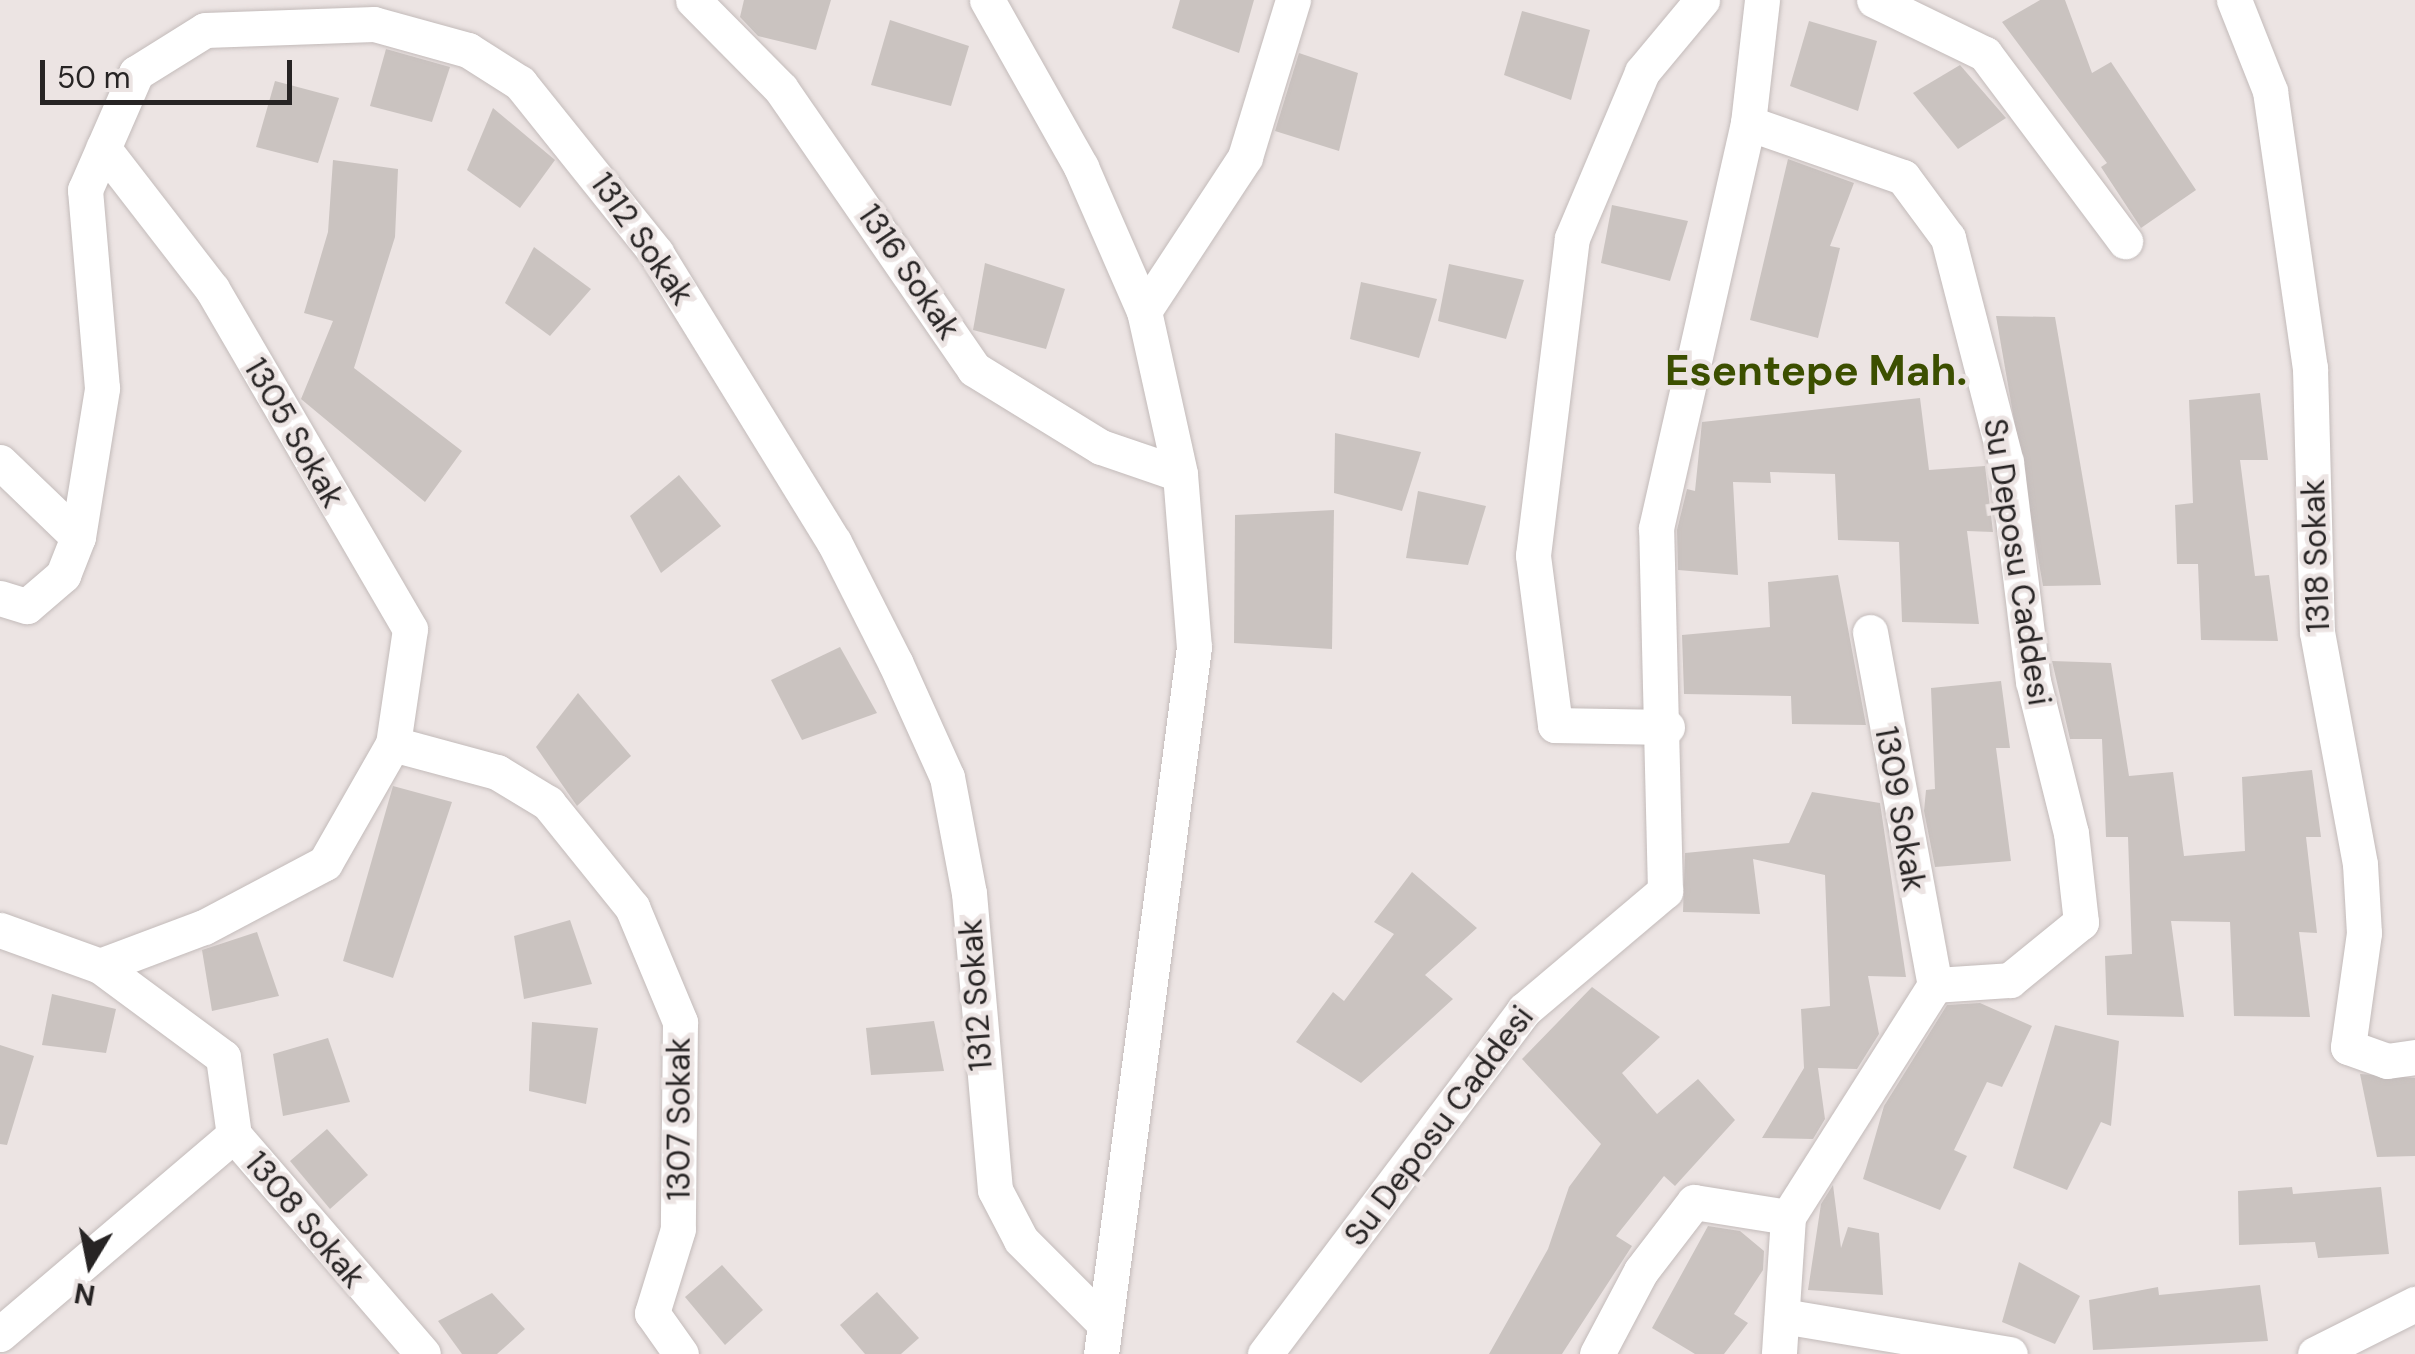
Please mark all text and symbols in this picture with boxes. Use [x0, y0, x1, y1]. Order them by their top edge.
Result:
scale bar [45, 40, 298, 102]
text: 50 m [57, 58, 131, 97]
street label: 1312 Sokak [583, 166, 701, 312]
street label: 1316 Sokak [850, 197, 968, 347]
district label: Esentepe Mah. [1665, 346, 1967, 396]
street label: 1305 Sokak [236, 352, 352, 514]
street label: Su Deposu Caddesi [1975, 416, 2059, 708]
street label: 1318 Sokak [2294, 479, 2338, 633]
street label: 1309 Sokak [1867, 724, 1933, 894]
street label: 1312 Sokak [952, 918, 1000, 1072]
street label: Su Deposu Caddesi [1336, 999, 1542, 1253]
street label: 1307 Sokak [660, 1037, 698, 1201]
street label: 1308 Sokak [237, 1144, 373, 1296]
north arrow [40, 1214, 140, 1314]
text: N [71, 1274, 98, 1314]

